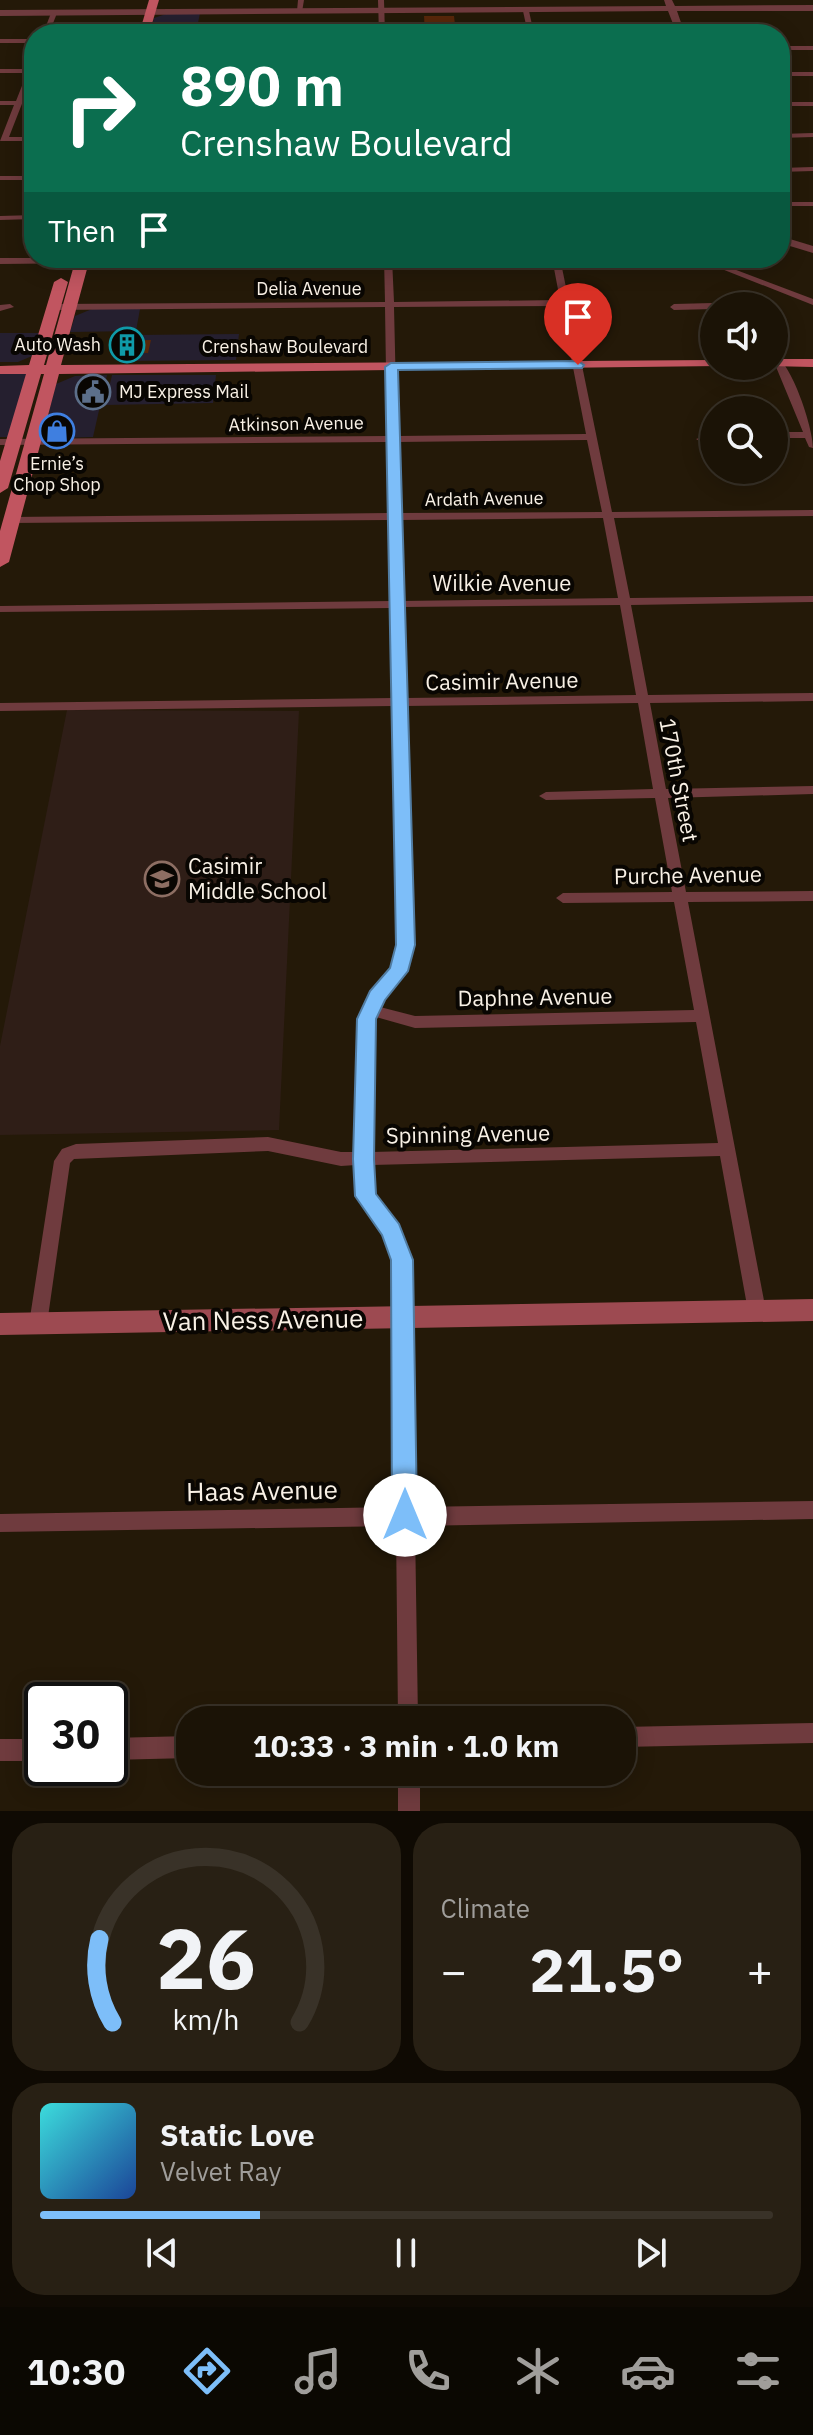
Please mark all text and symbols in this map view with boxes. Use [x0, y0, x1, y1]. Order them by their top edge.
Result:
text: 890 m [180, 49, 344, 121]
icon: right [48, 56, 152, 160]
text: Crenshaw Boulevard [180, 119, 513, 166]
icon: arrive [132, 208, 176, 252]
text: Then [48, 211, 116, 250]
street label: Delia Avenue [256, 277, 362, 300]
pin [544, 283, 612, 365]
map controls [700, 292, 788, 484]
button: sound [700, 292, 788, 380]
icon: arrive [556, 295, 600, 339]
building icon: Auto Wash [108, 326, 146, 364]
place label: Auto Wash [14, 333, 101, 356]
street label: Crenshaw Boulevard [202, 335, 368, 358]
public building icon: MJ Express Mail [74, 373, 112, 411]
place label: MJ Express Mail [119, 380, 249, 403]
button: search [700, 396, 788, 484]
street label: Atkinson Avenue [228, 411, 364, 436]
shop icon: Ernie’s Chop Shop [38, 412, 76, 450]
place label: Ernie’s Chop Shop [13, 452, 101, 496]
street label: Ardath Avenue [424, 486, 544, 511]
street label: Wilkie Avenue [433, 568, 571, 597]
street label: Casimir Avenue [425, 665, 579, 696]
street label: 170th Street [653, 716, 706, 844]
place label: Casimir Middle School [188, 851, 327, 905]
street label: Purche Avenue [614, 859, 762, 890]
school or university icon: Casimir Middle School [143, 860, 181, 898]
street label: Daphne Avenue [457, 981, 613, 1012]
street label: Spinning Avenue [386, 1118, 550, 1149]
street label: Van Ness Avenue [162, 1300, 364, 1338]
street label: Haas Avenue [186, 1472, 338, 1508]
position arrow [363, 1473, 447, 1557]
speed limit sign: 30 [24, 1682, 128, 1786]
text: 10:33 · 3 min · 1.0 km [253, 1726, 559, 1765]
text: Climate [441, 1891, 530, 1925]
text: 26 [156, 1904, 256, 2012]
text: 21.5° [529, 1930, 684, 2009]
text: − [441, 1942, 467, 1999]
text: + [747, 1942, 773, 1999]
text: km/h [173, 2001, 240, 2038]
text: Static Love [160, 2115, 315, 2154]
text: Velvet Ray [160, 2154, 281, 2188]
icon: previous [140, 2231, 184, 2275]
icon: pause [384, 2231, 428, 2275]
icon: next [629, 2231, 673, 2275]
icon: directions [179, 2343, 235, 2399]
icon: music [290, 2343, 346, 2399]
icon: phone [400, 2343, 456, 2399]
icon: climate [510, 2343, 566, 2399]
icon: car [620, 2343, 676, 2399]
icon: filters [730, 2343, 786, 2399]
text: 10:30 [27, 2348, 125, 2395]

